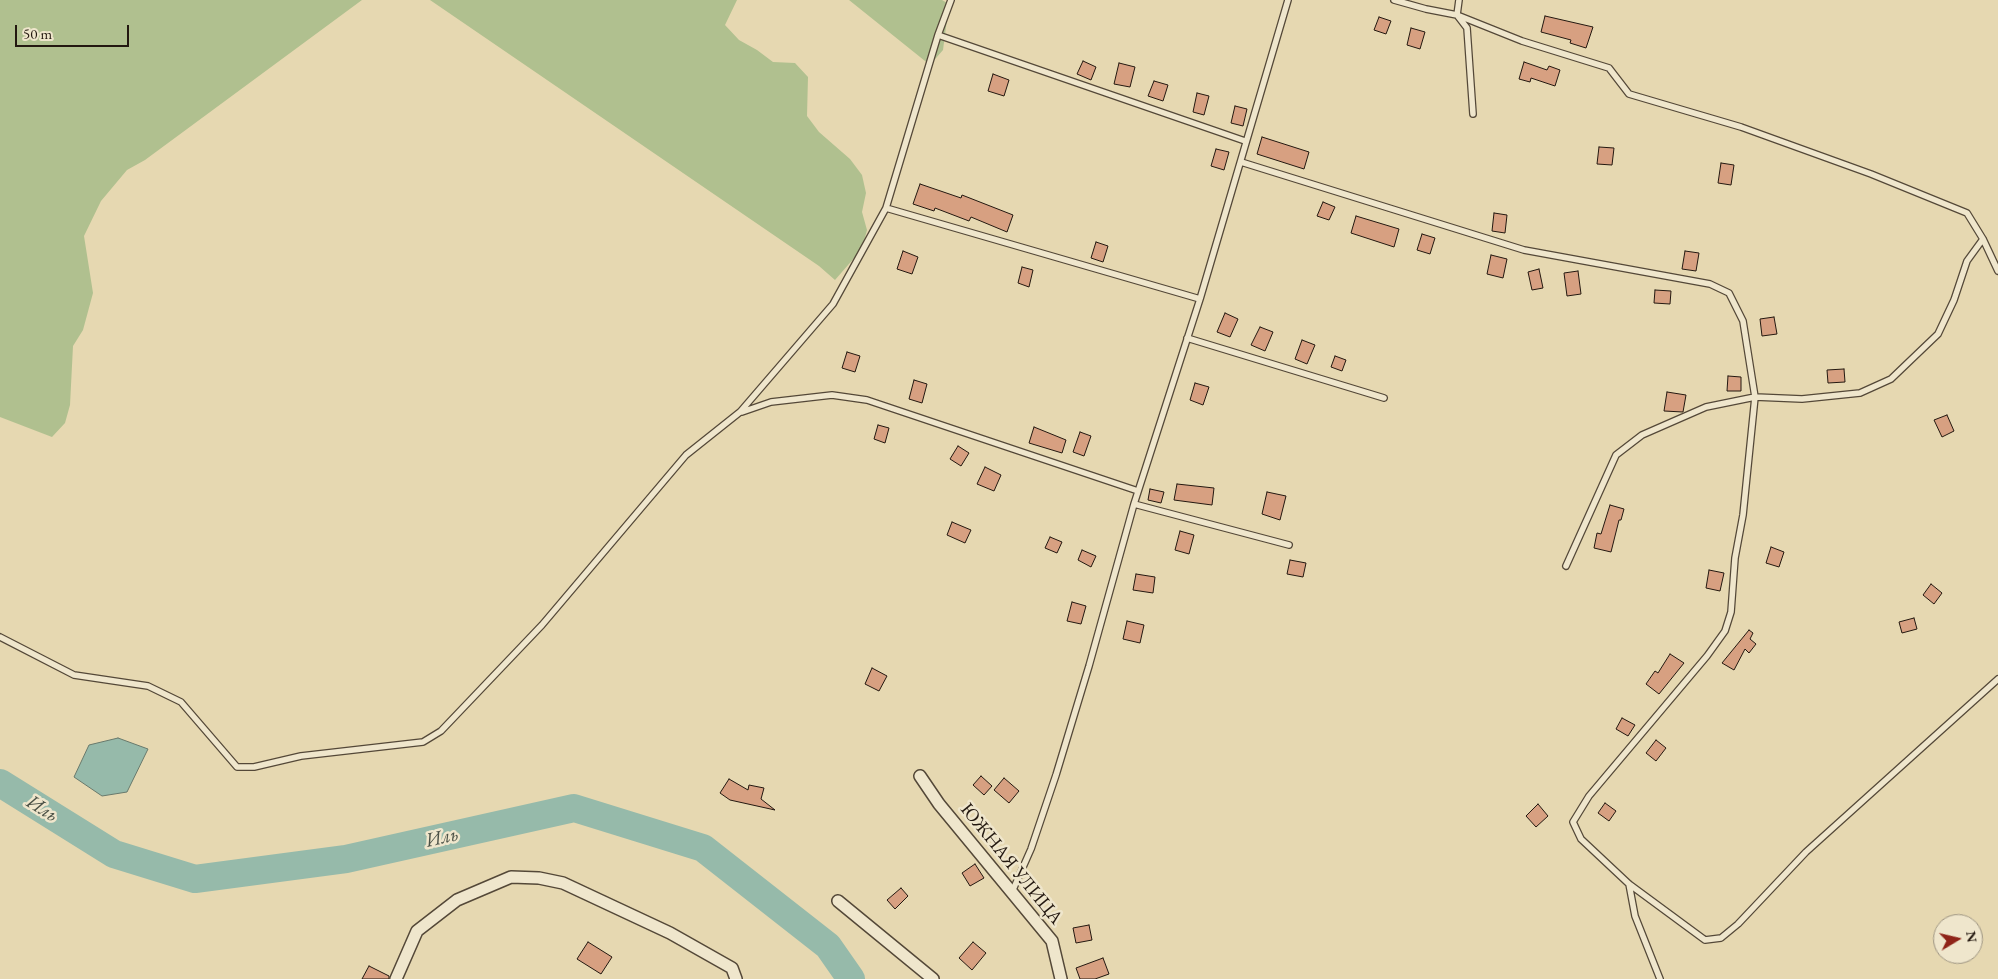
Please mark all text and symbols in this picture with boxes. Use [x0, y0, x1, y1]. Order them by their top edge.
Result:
scale bar [18, 15, 131, 47]
text: 50 m [23, 24, 52, 43]
water label: Иль [22, 790, 62, 828]
street label: ЮЖНАЯ УЛИЦА [955, 799, 1067, 929]
water label: Иль [423, 823, 461, 853]
north arrow [1933, 914, 1983, 964]
text: N [1962, 930, 1982, 944]

